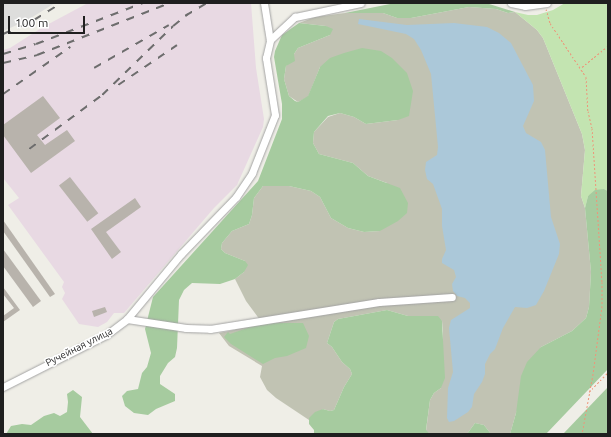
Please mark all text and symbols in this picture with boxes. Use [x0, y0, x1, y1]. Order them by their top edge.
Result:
scale bar [10, 8, 87, 34]
text: 100 m [15, 16, 48, 29]
street label: Ручейная улица [43, 325, 115, 369]

